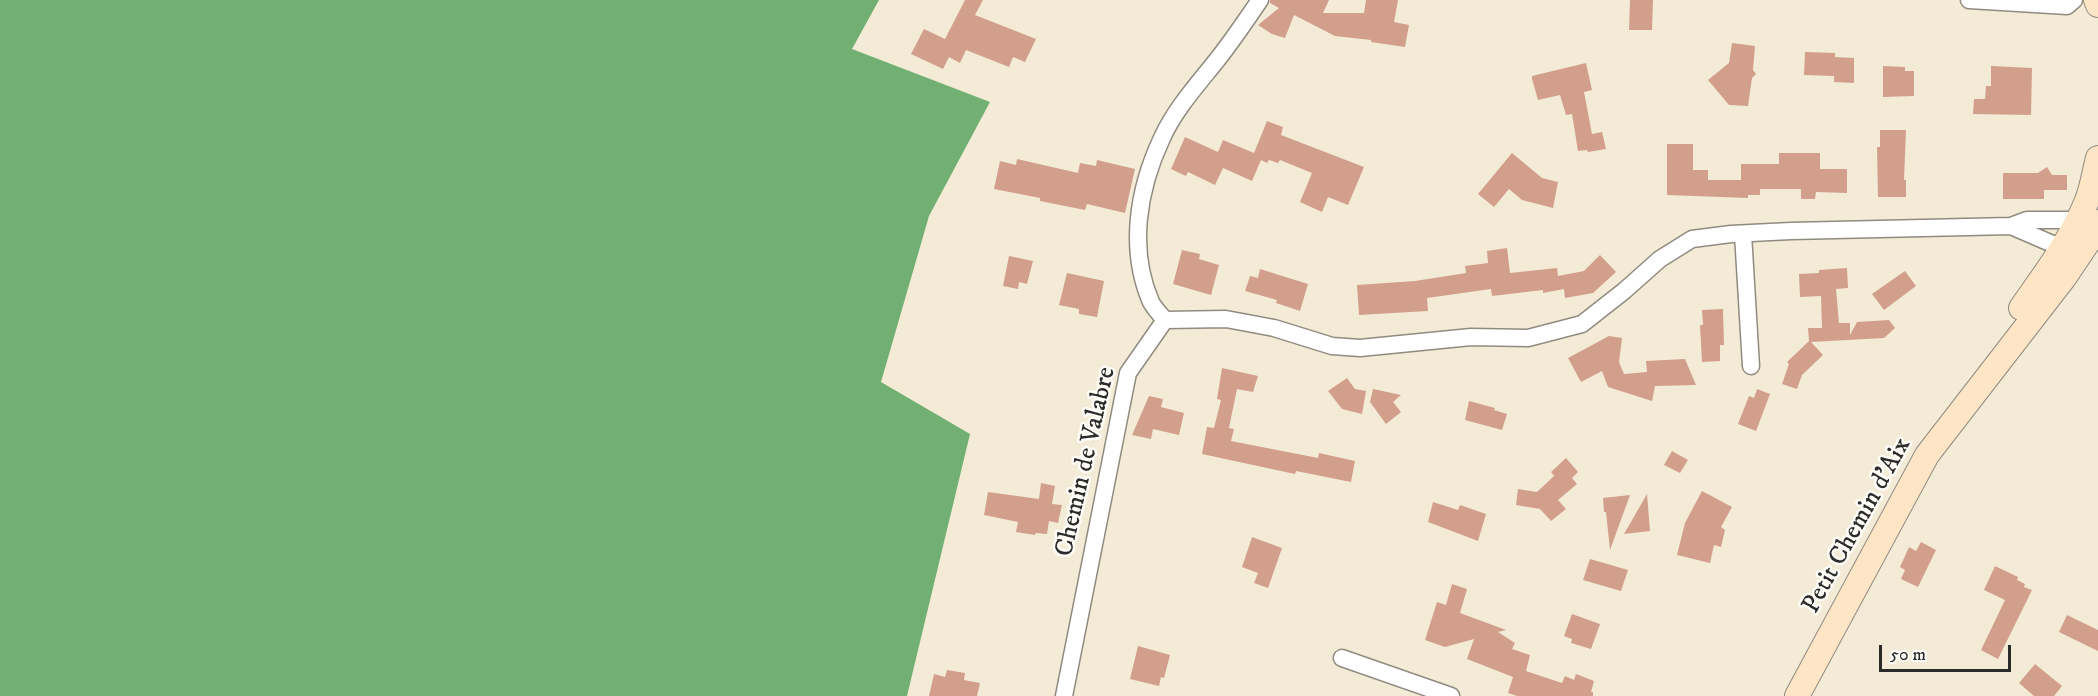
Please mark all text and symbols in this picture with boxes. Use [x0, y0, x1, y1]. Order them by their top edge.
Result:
street label: Chemin de Valabre [1050, 364, 1124, 560]
street label: Petit Chemin d'Aix [1797, 433, 1919, 619]
scale bar [1882, 633, 2014, 671]
text: 50 m [1890, 644, 1926, 666]

